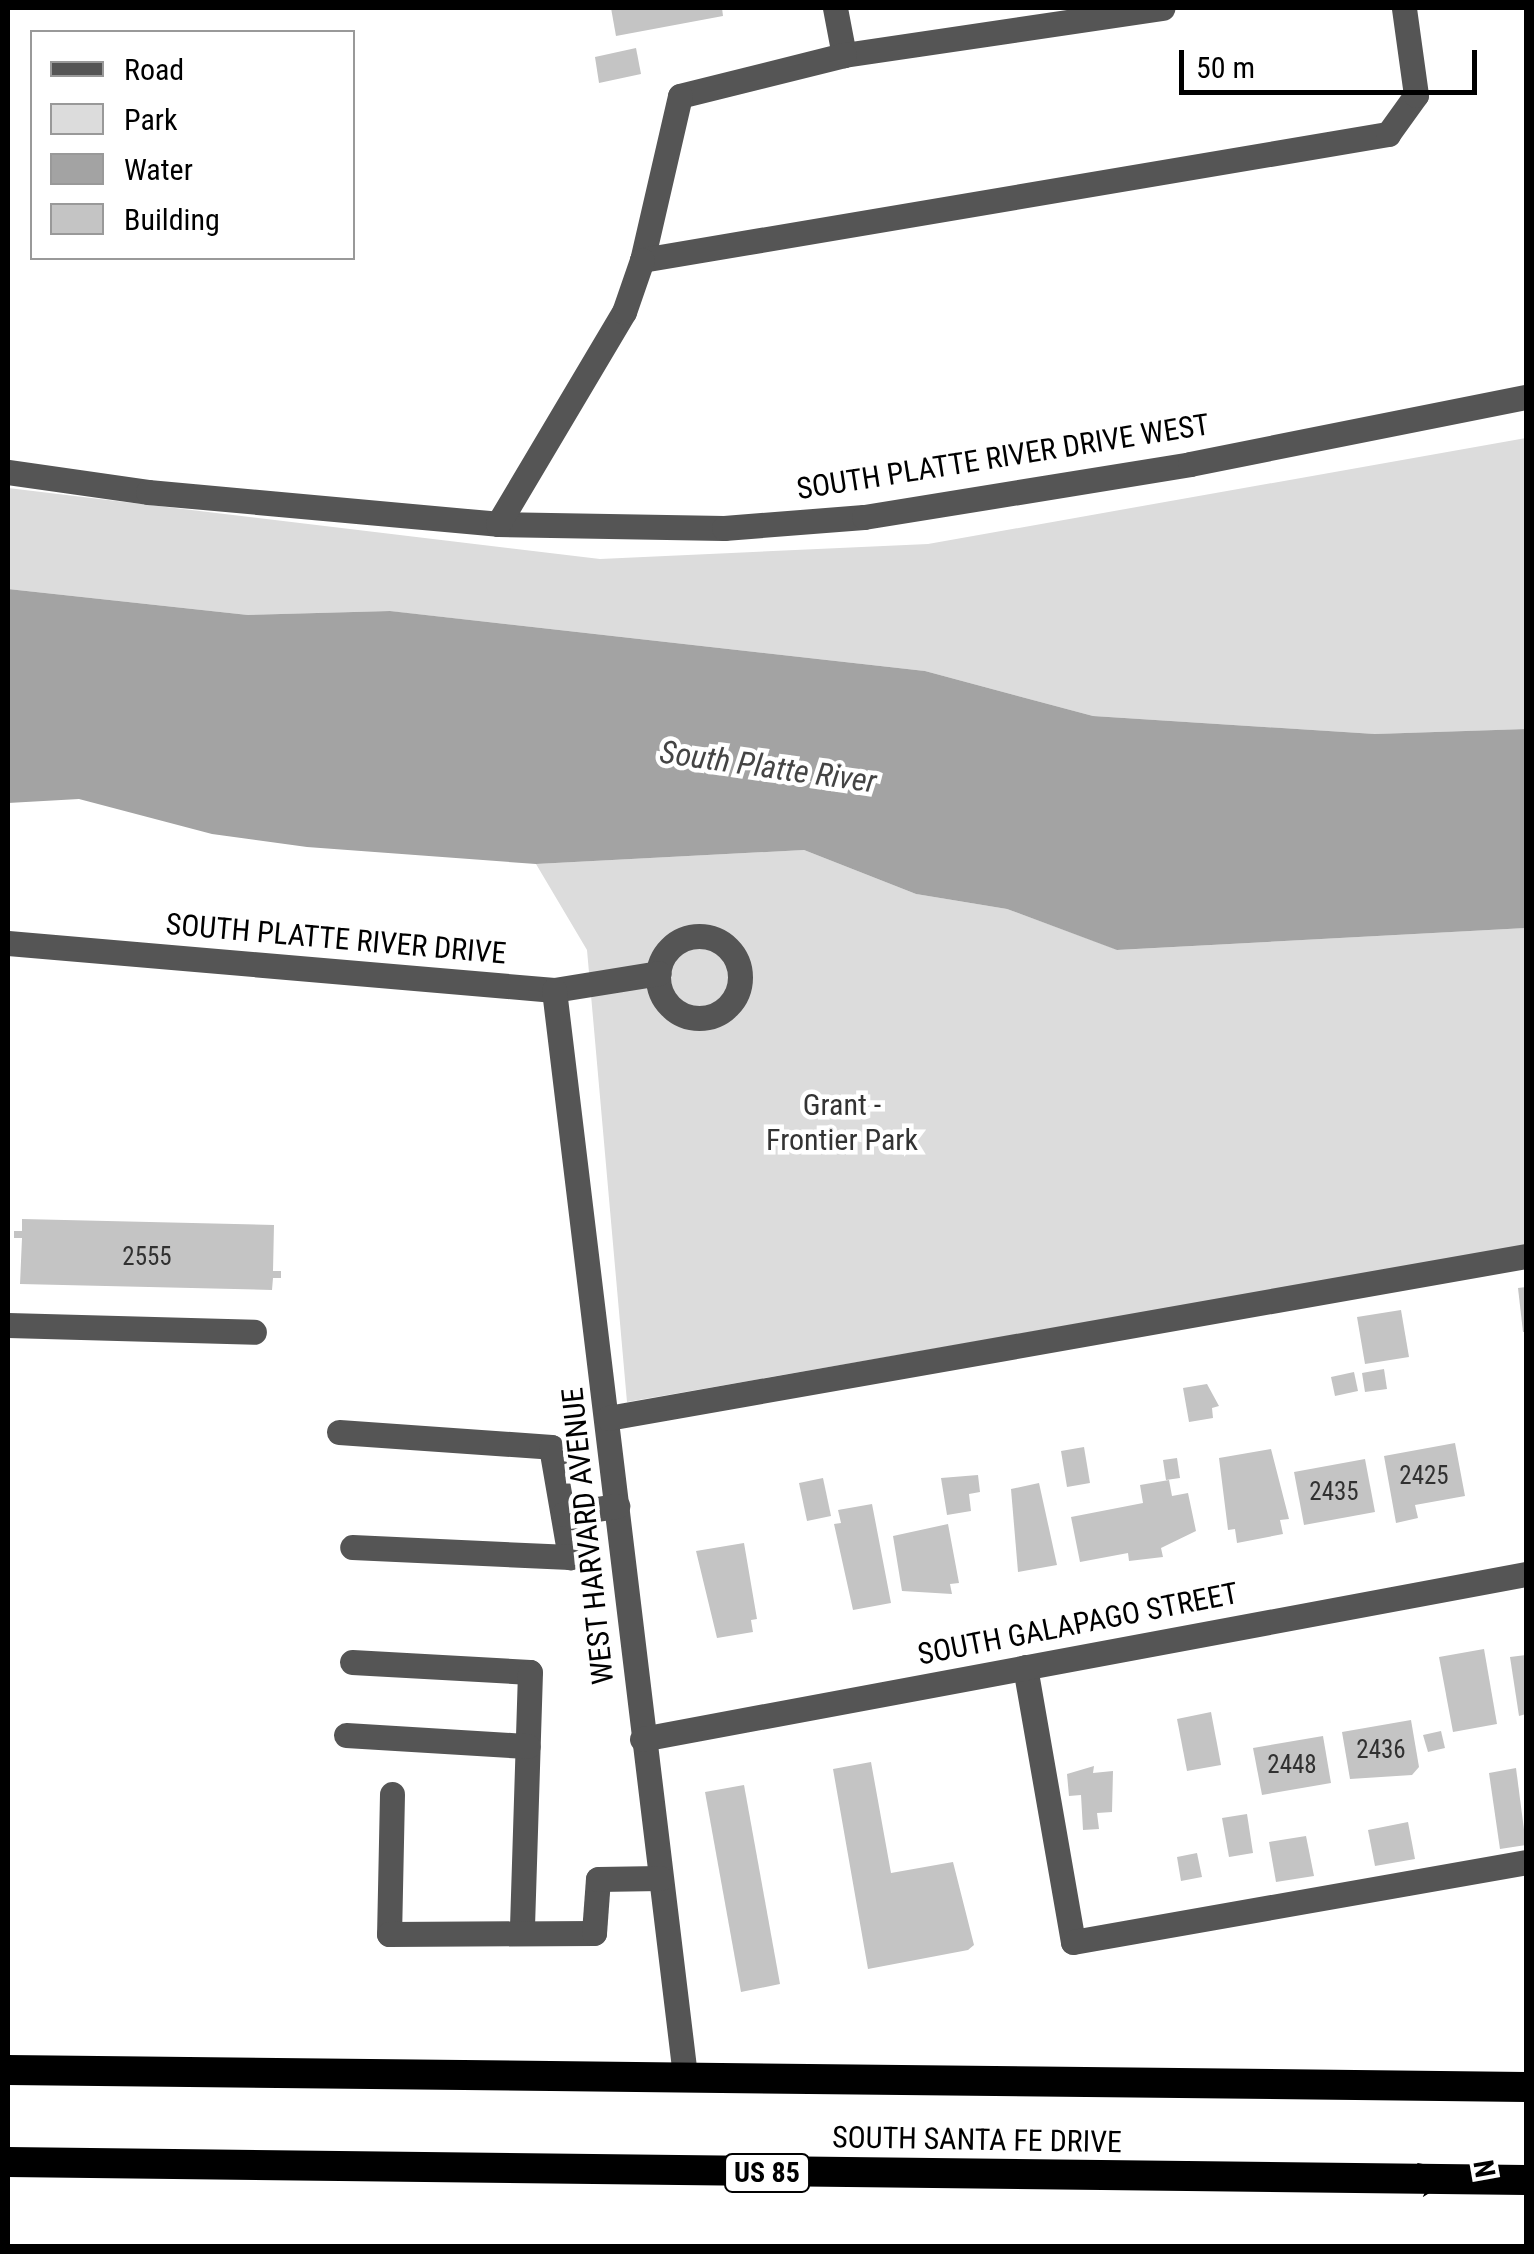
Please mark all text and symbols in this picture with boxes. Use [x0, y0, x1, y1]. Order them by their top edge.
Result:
legend [30, 30, 355, 260]
scale bar [1184, 30, 1482, 92]
text: 50 m [1196, 50, 1255, 85]
text: Road [124, 52, 184, 87]
text: Park [124, 102, 178, 137]
text: Water [124, 152, 193, 187]
text: Building [124, 202, 220, 237]
street label: SOUTH PLATTE RIVER DRIVE WEST [794, 407, 1212, 507]
water label: South Platte River [657, 733, 879, 801]
street label: SOUTH PLATTE RIVER DRIVE [164, 906, 508, 972]
park label: Grant - Frontier Park [766, 1087, 918, 1158]
house number: 2555 [122, 1242, 172, 1272]
street label: WEST HARVARD AVENUE [554, 1386, 622, 1686]
house number: 2425 [1399, 1461, 1449, 1491]
house number: 2435 [1309, 1477, 1359, 1507]
street label: SOUTH GALAPAGO STREET [915, 1575, 1241, 1673]
house number: 2436 [1356, 1735, 1406, 1765]
house number: 2448 [1267, 1750, 1317, 1780]
street label: SOUTH SANTA FE DRIVE [832, 2119, 1122, 2161]
north arrow [1404, 2124, 1504, 2224]
road number: US 85 [722, 2150, 812, 2196]
text: N [1466, 2157, 1502, 2180]

